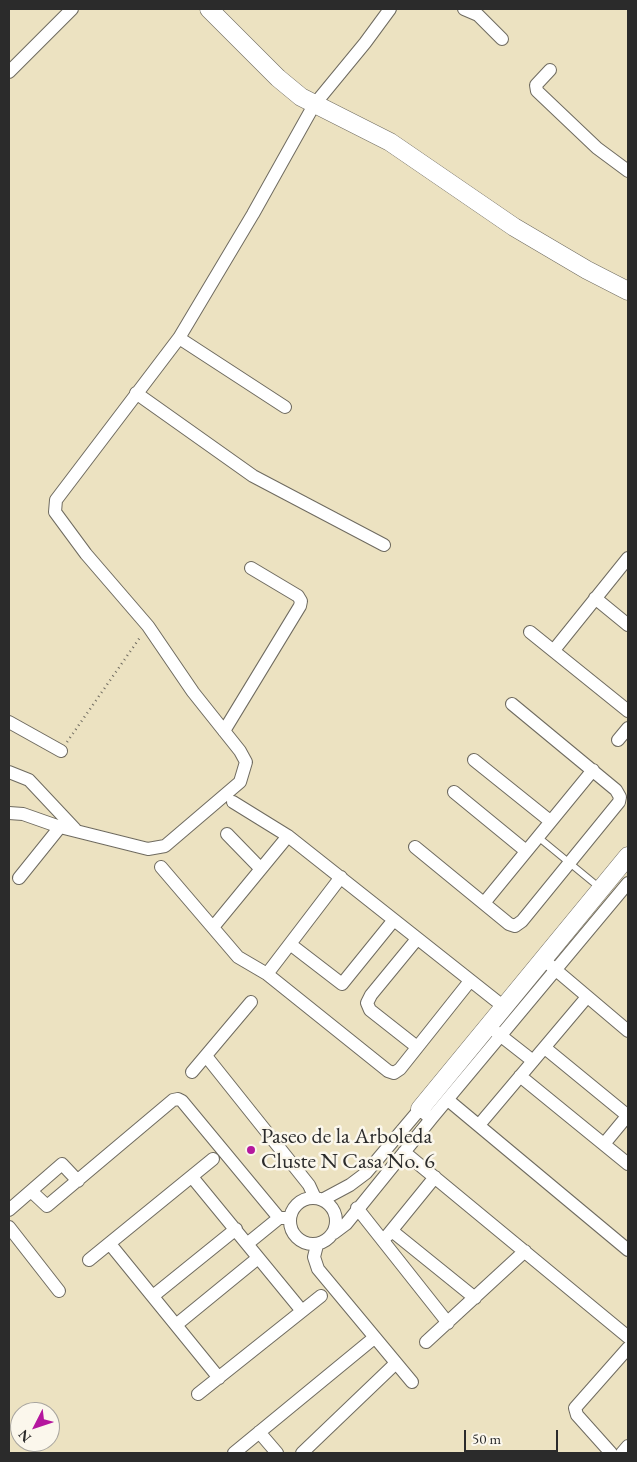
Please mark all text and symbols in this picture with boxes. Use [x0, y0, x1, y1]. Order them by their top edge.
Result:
place label: Paseo de la Arboleda Cluste N Casa No. 6 [261, 1124, 435, 1176]
marker: Paseo de la Arboleda Cluste N Casa No. 6 [245, 1144, 257, 1156]
north arrow [10, 1402, 60, 1452]
scale bar [467, 1420, 561, 1452]
text: N [14, 1426, 35, 1446]
text: 50 m [472, 1429, 501, 1448]

